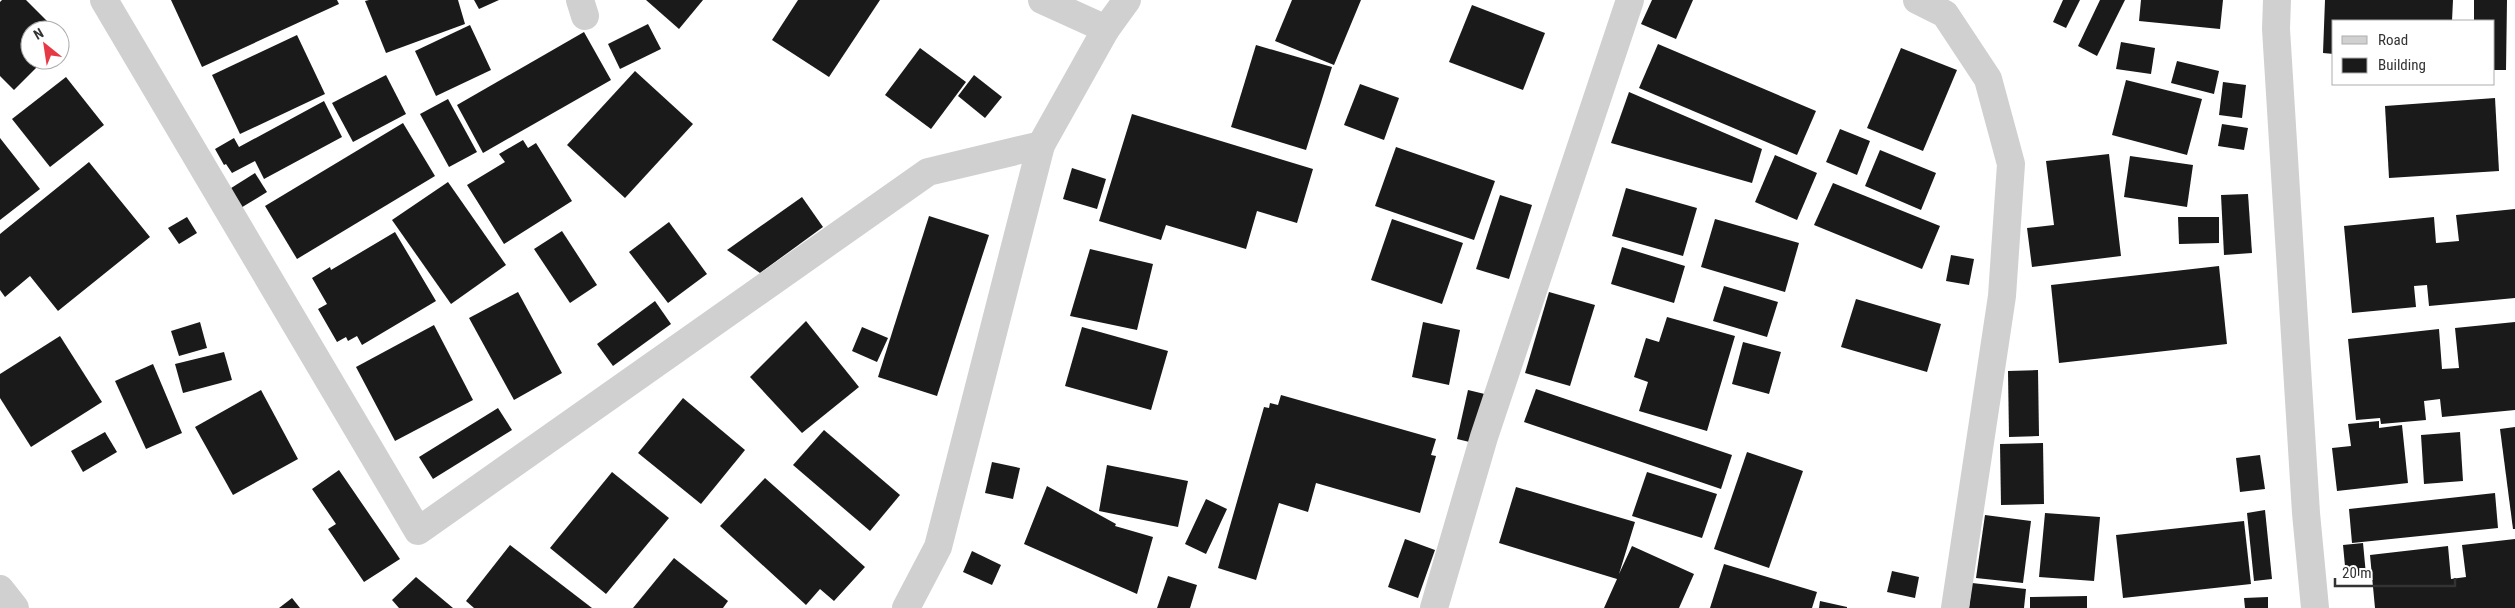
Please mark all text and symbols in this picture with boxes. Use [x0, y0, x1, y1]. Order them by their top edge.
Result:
north arrow [20, 20, 70, 70]
legend [2332, 20, 2495, 85]
text: N [31, 25, 46, 43]
text: Road [2378, 31, 2408, 49]
text: Building [2378, 56, 2426, 74]
scale bar [2335, 556, 2455, 588]
text: 20 m [2342, 564, 2372, 582]

